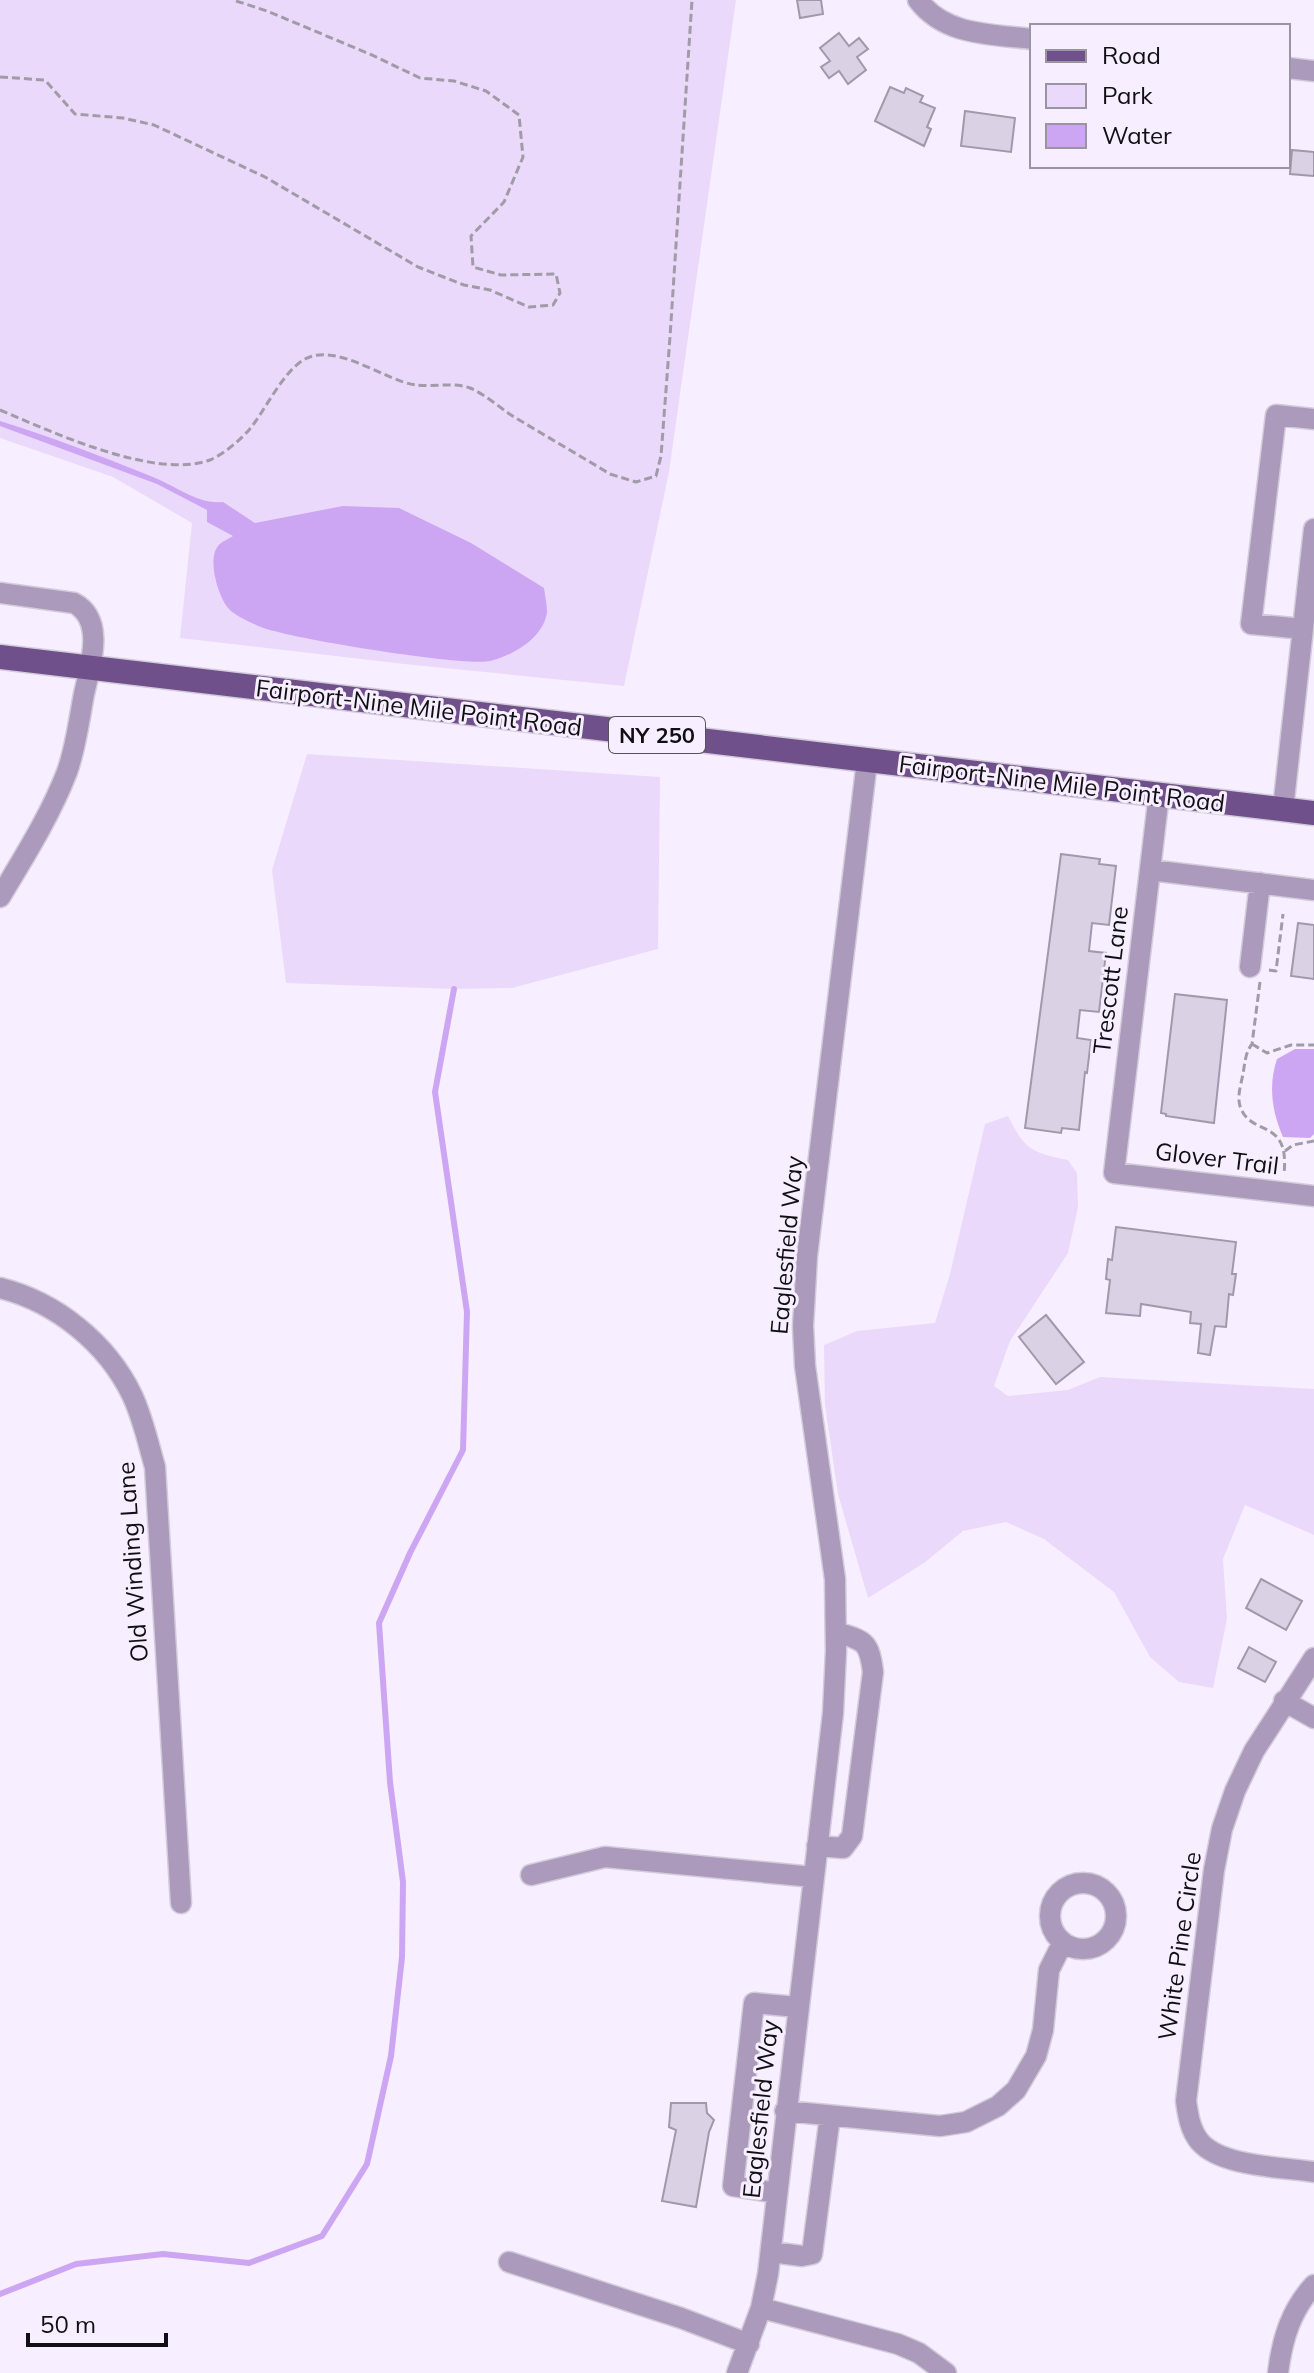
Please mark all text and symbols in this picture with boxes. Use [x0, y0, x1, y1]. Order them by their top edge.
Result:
legend [1030, 24, 1290, 168]
text: Road [1102, 40, 1161, 70]
text: Park [1102, 80, 1153, 110]
text: Water [1102, 120, 1172, 150]
street label: Fairport-Nine Mile Point Road [254, 672, 584, 742]
road number: NY 250 [609, 717, 705, 753]
street label: Fairport-Nine Mile Point Road [897, 748, 1227, 818]
street label: Trescott Lane [1086, 904, 1134, 1056]
street label: Glover Trail [1153, 1136, 1281, 1180]
street label: Eaglesfield Way [763, 1154, 809, 1335]
street label: Old Winding Lane [110, 1461, 154, 1663]
street label: White Pine Circle [1151, 1850, 1207, 2042]
street label: Eaglesfield Way [736, 2018, 784, 2200]
scale bar [28, 2297, 166, 2347]
text: 50 m [40, 2309, 96, 2339]

